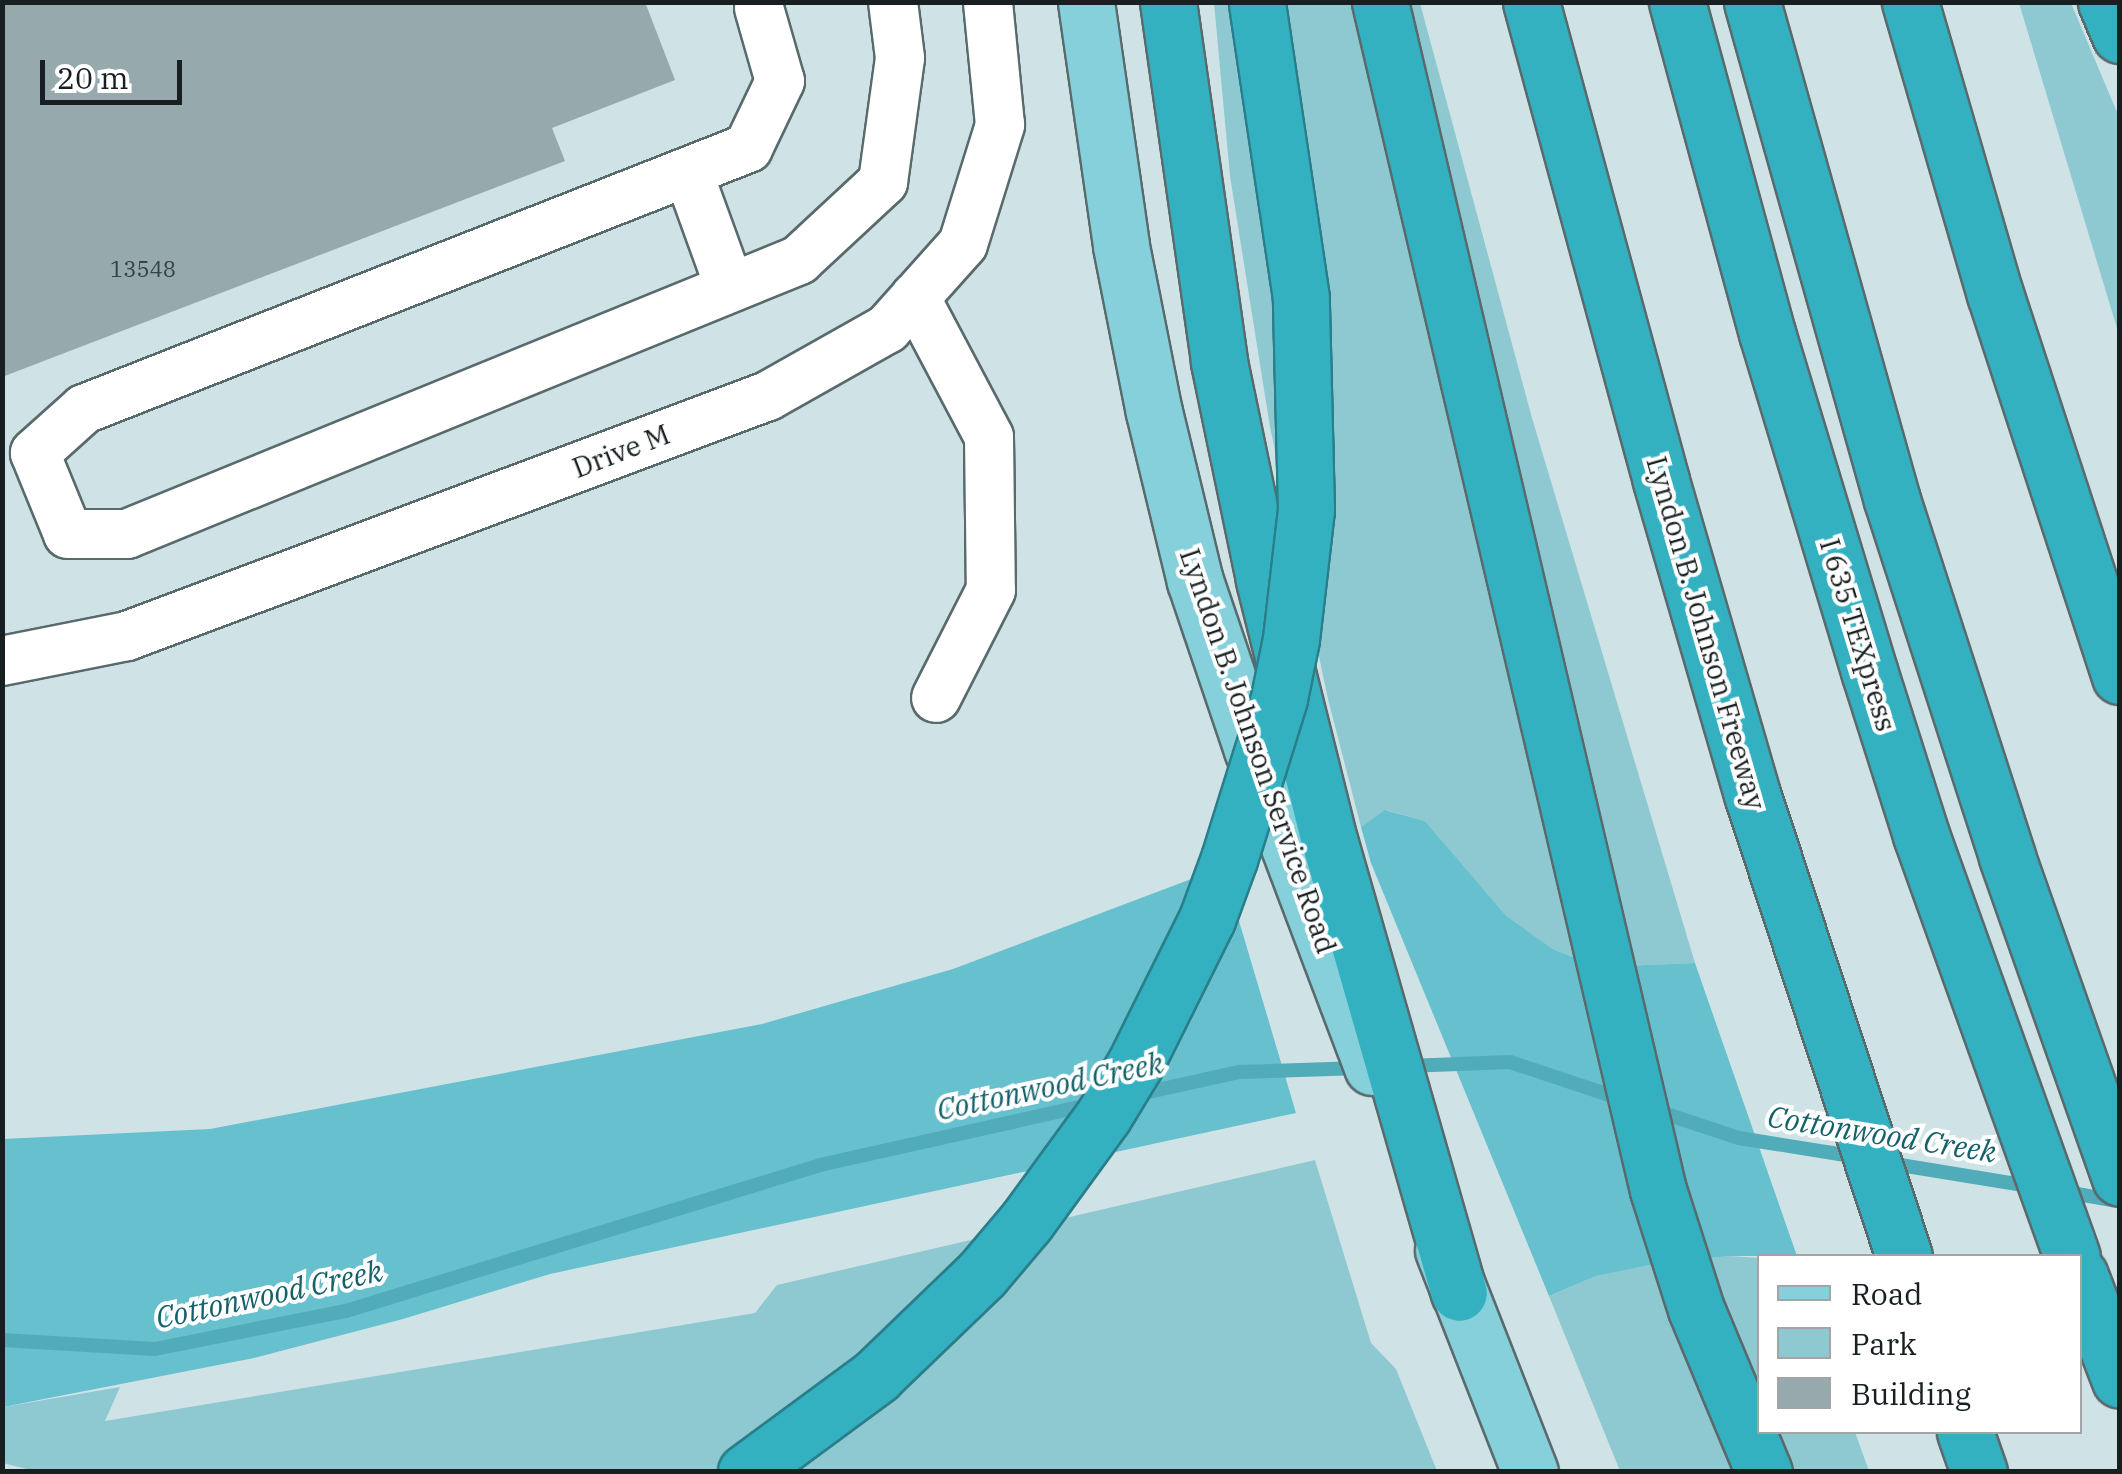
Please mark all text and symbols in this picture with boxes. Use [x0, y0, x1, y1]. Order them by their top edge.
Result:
scale bar [45, 40, 188, 102]
text: 20 m [57, 58, 129, 97]
house number: 13548 [110, 256, 176, 282]
street label: Drive M [568, 417, 674, 485]
street label: Lyndon B. Johnson Freeway [1639, 453, 1773, 813]
street label: I 635 TEXpress [1813, 535, 1903, 735]
street label: Lyndon B. Johnson Service Road [1173, 544, 1343, 958]
water label: Cottonwood Creek [933, 1044, 1167, 1128]
water label: Cottonwood Creek [1765, 1098, 1999, 1170]
water label: Cottonwood Creek [152, 1252, 386, 1336]
legend [1757, 1254, 2082, 1434]
text: Road [1851, 1274, 1923, 1313]
text: Park [1851, 1324, 1917, 1363]
text: Building [1851, 1374, 1971, 1413]

